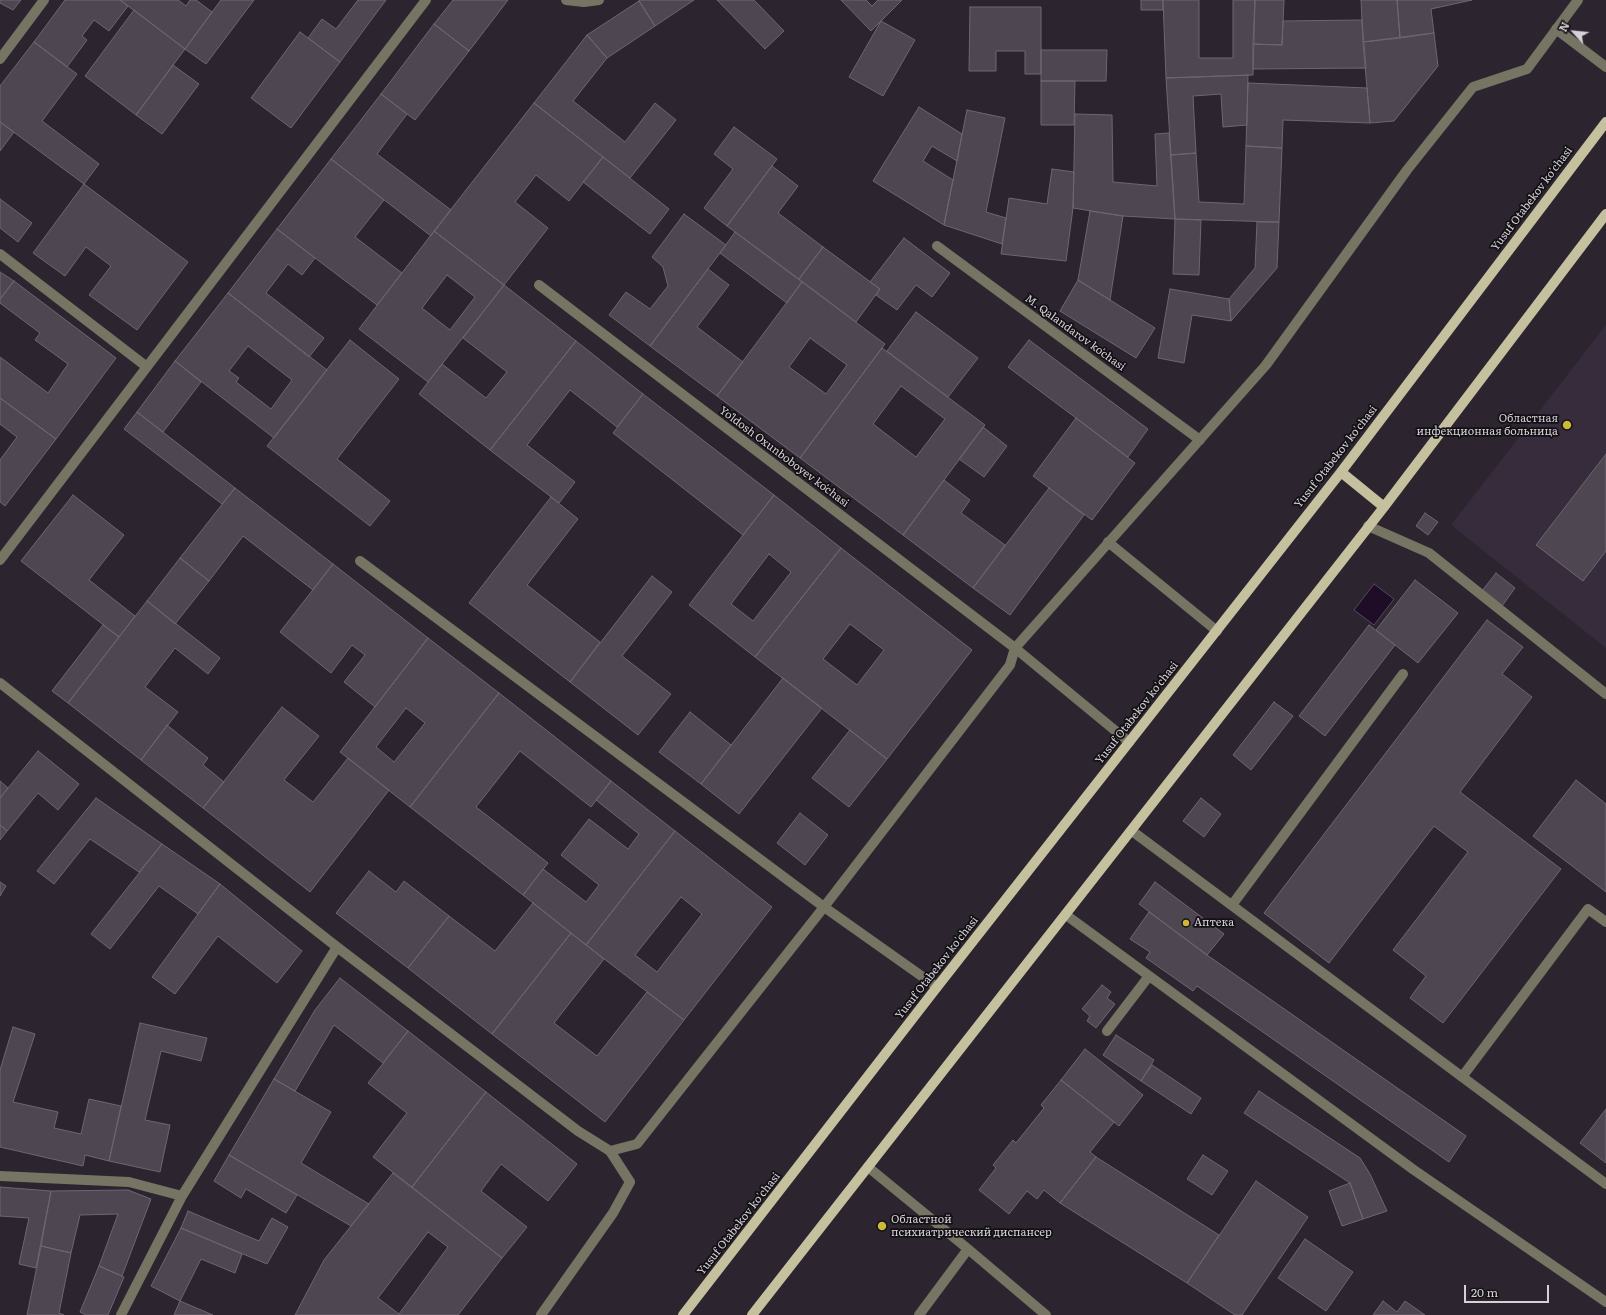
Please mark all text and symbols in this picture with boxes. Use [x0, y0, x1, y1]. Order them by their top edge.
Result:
north arrow [1554, 12, 1594, 52]
text: N [1554, 19, 1573, 34]
street label: Yusuf Otabekov ko'chasi [1489, 145, 1575, 253]
street label: M. Qalandarov koʻchasi [1022, 292, 1128, 374]
street label: Yusuf Otabekov ko'chasi [1292, 403, 1380, 511]
street label: Yoʻldosh Oxunboboyev koʻchasi [717, 404, 851, 510]
place label: Областная инфекционная больница [1417, 412, 1558, 438]
marker: Областная инфекционная больница [1561, 419, 1573, 431]
street label: Yusuf Otabekov ko'chasi [1093, 659, 1181, 767]
street label: Yusuf Otabekov ko'chasi [893, 914, 981, 1022]
place label: Аптека [1194, 916, 1234, 930]
marker: Аптека [1181, 918, 1191, 928]
street label: Yusuf Otabekov ko'chasi [695, 1170, 783, 1278]
place label: Областной психиатрический диспансер [891, 1213, 1052, 1239]
marker: Областной психиатрический диспансер [876, 1220, 888, 1232]
scale bar [1466, 1277, 1551, 1303]
text: 20 m [1471, 1283, 1498, 1301]

